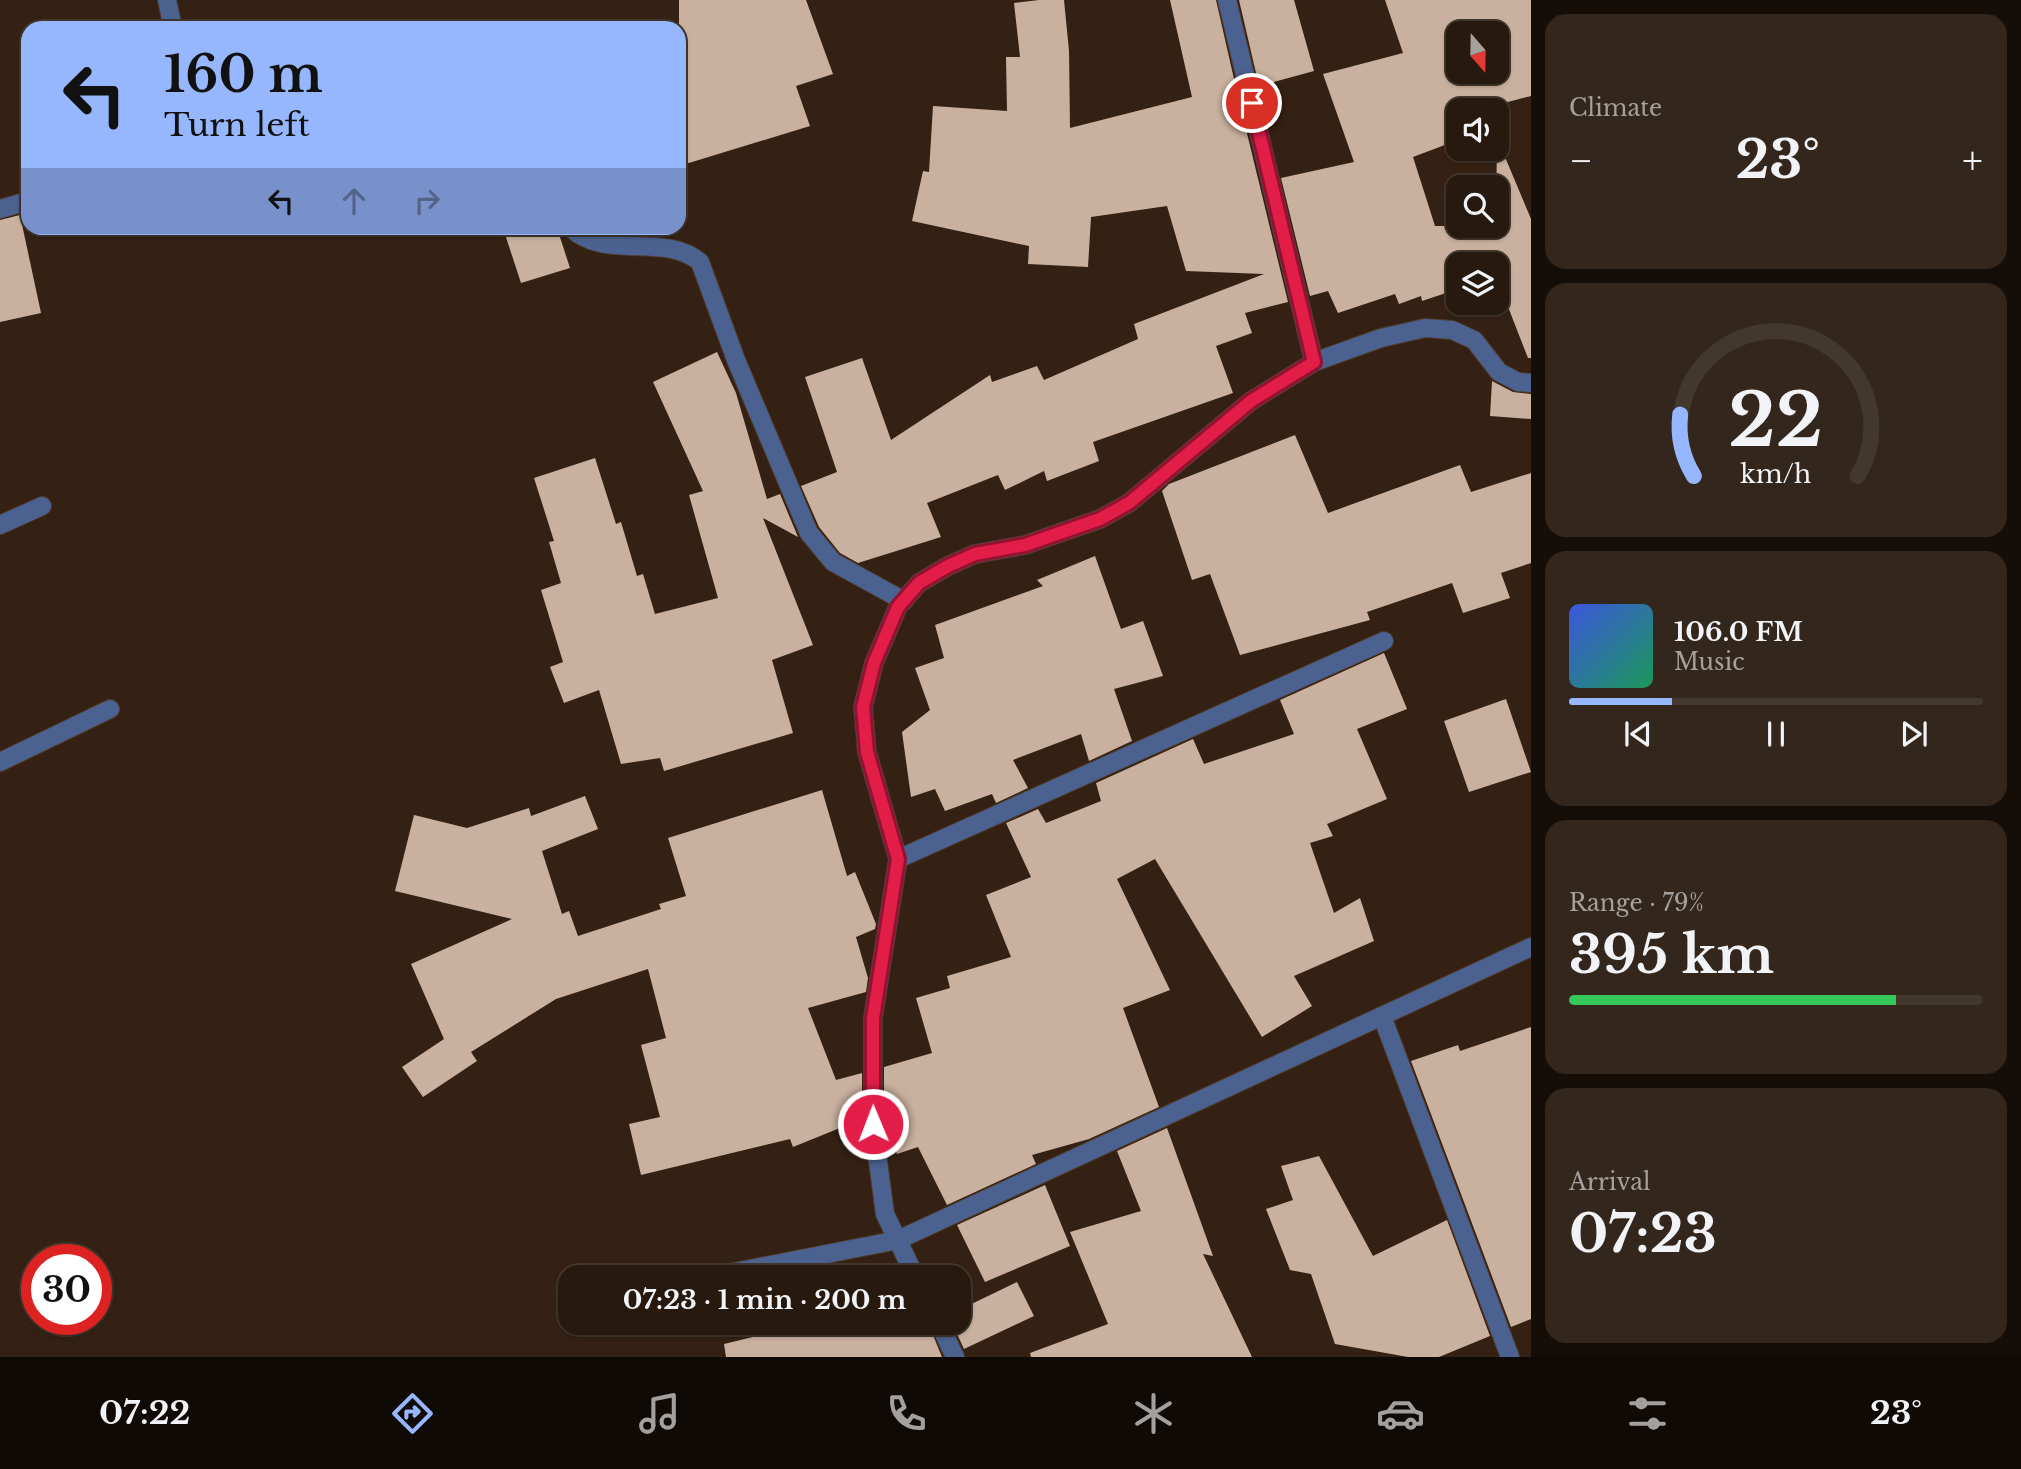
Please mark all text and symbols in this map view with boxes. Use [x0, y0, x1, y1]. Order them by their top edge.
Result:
north arrow [1446, 21, 1508, 84]
map controls [1446, 21, 1509, 315]
text: 160 m [164, 44, 323, 105]
icon: left [49, 49, 140, 140]
pin [1222, 73, 1282, 133]
icon: arrive [1233, 84, 1271, 122]
text: Climate [1569, 94, 1662, 122]
button: sound [1446, 98, 1509, 161]
text: Turn left [164, 105, 310, 145]
text: 23° [1735, 128, 1820, 192]
text: − [1569, 137, 1593, 184]
text: + [1962, 137, 1983, 184]
button: search [1446, 175, 1509, 238]
icon: left [262, 182, 300, 220]
icon: ahead [335, 182, 373, 220]
icon: right [408, 182, 446, 220]
button: layers [1446, 252, 1509, 315]
text: 22 [1729, 375, 1823, 466]
text: km/h [1741, 459, 1811, 490]
text: 106.0 FM [1674, 616, 1803, 648]
text: Music [1674, 648, 1745, 676]
icon: previous [1619, 715, 1657, 753]
icon: pause [1757, 715, 1795, 753]
icon: next [1895, 715, 1933, 753]
text: Range · 79% [1569, 889, 1704, 917]
text: 395 km [1569, 923, 1774, 987]
position arrow [836, 1087, 910, 1161]
text: Arrival [1569, 1168, 1650, 1196]
text: 07:23 [1569, 1202, 1717, 1266]
speed limit sign: 30 [21, 1244, 112, 1335]
text: 07:23 · 1 min · 200 m [623, 1284, 906, 1316]
icon: directions [388, 1389, 437, 1438]
icon: music [635, 1389, 684, 1438]
icon: phone [882, 1389, 931, 1438]
icon: climate [1129, 1389, 1178, 1438]
icon: car [1376, 1389, 1425, 1438]
icon: filters [1623, 1389, 1672, 1438]
text: 07:22 [99, 1393, 190, 1433]
text: 23° [1870, 1393, 1922, 1433]

